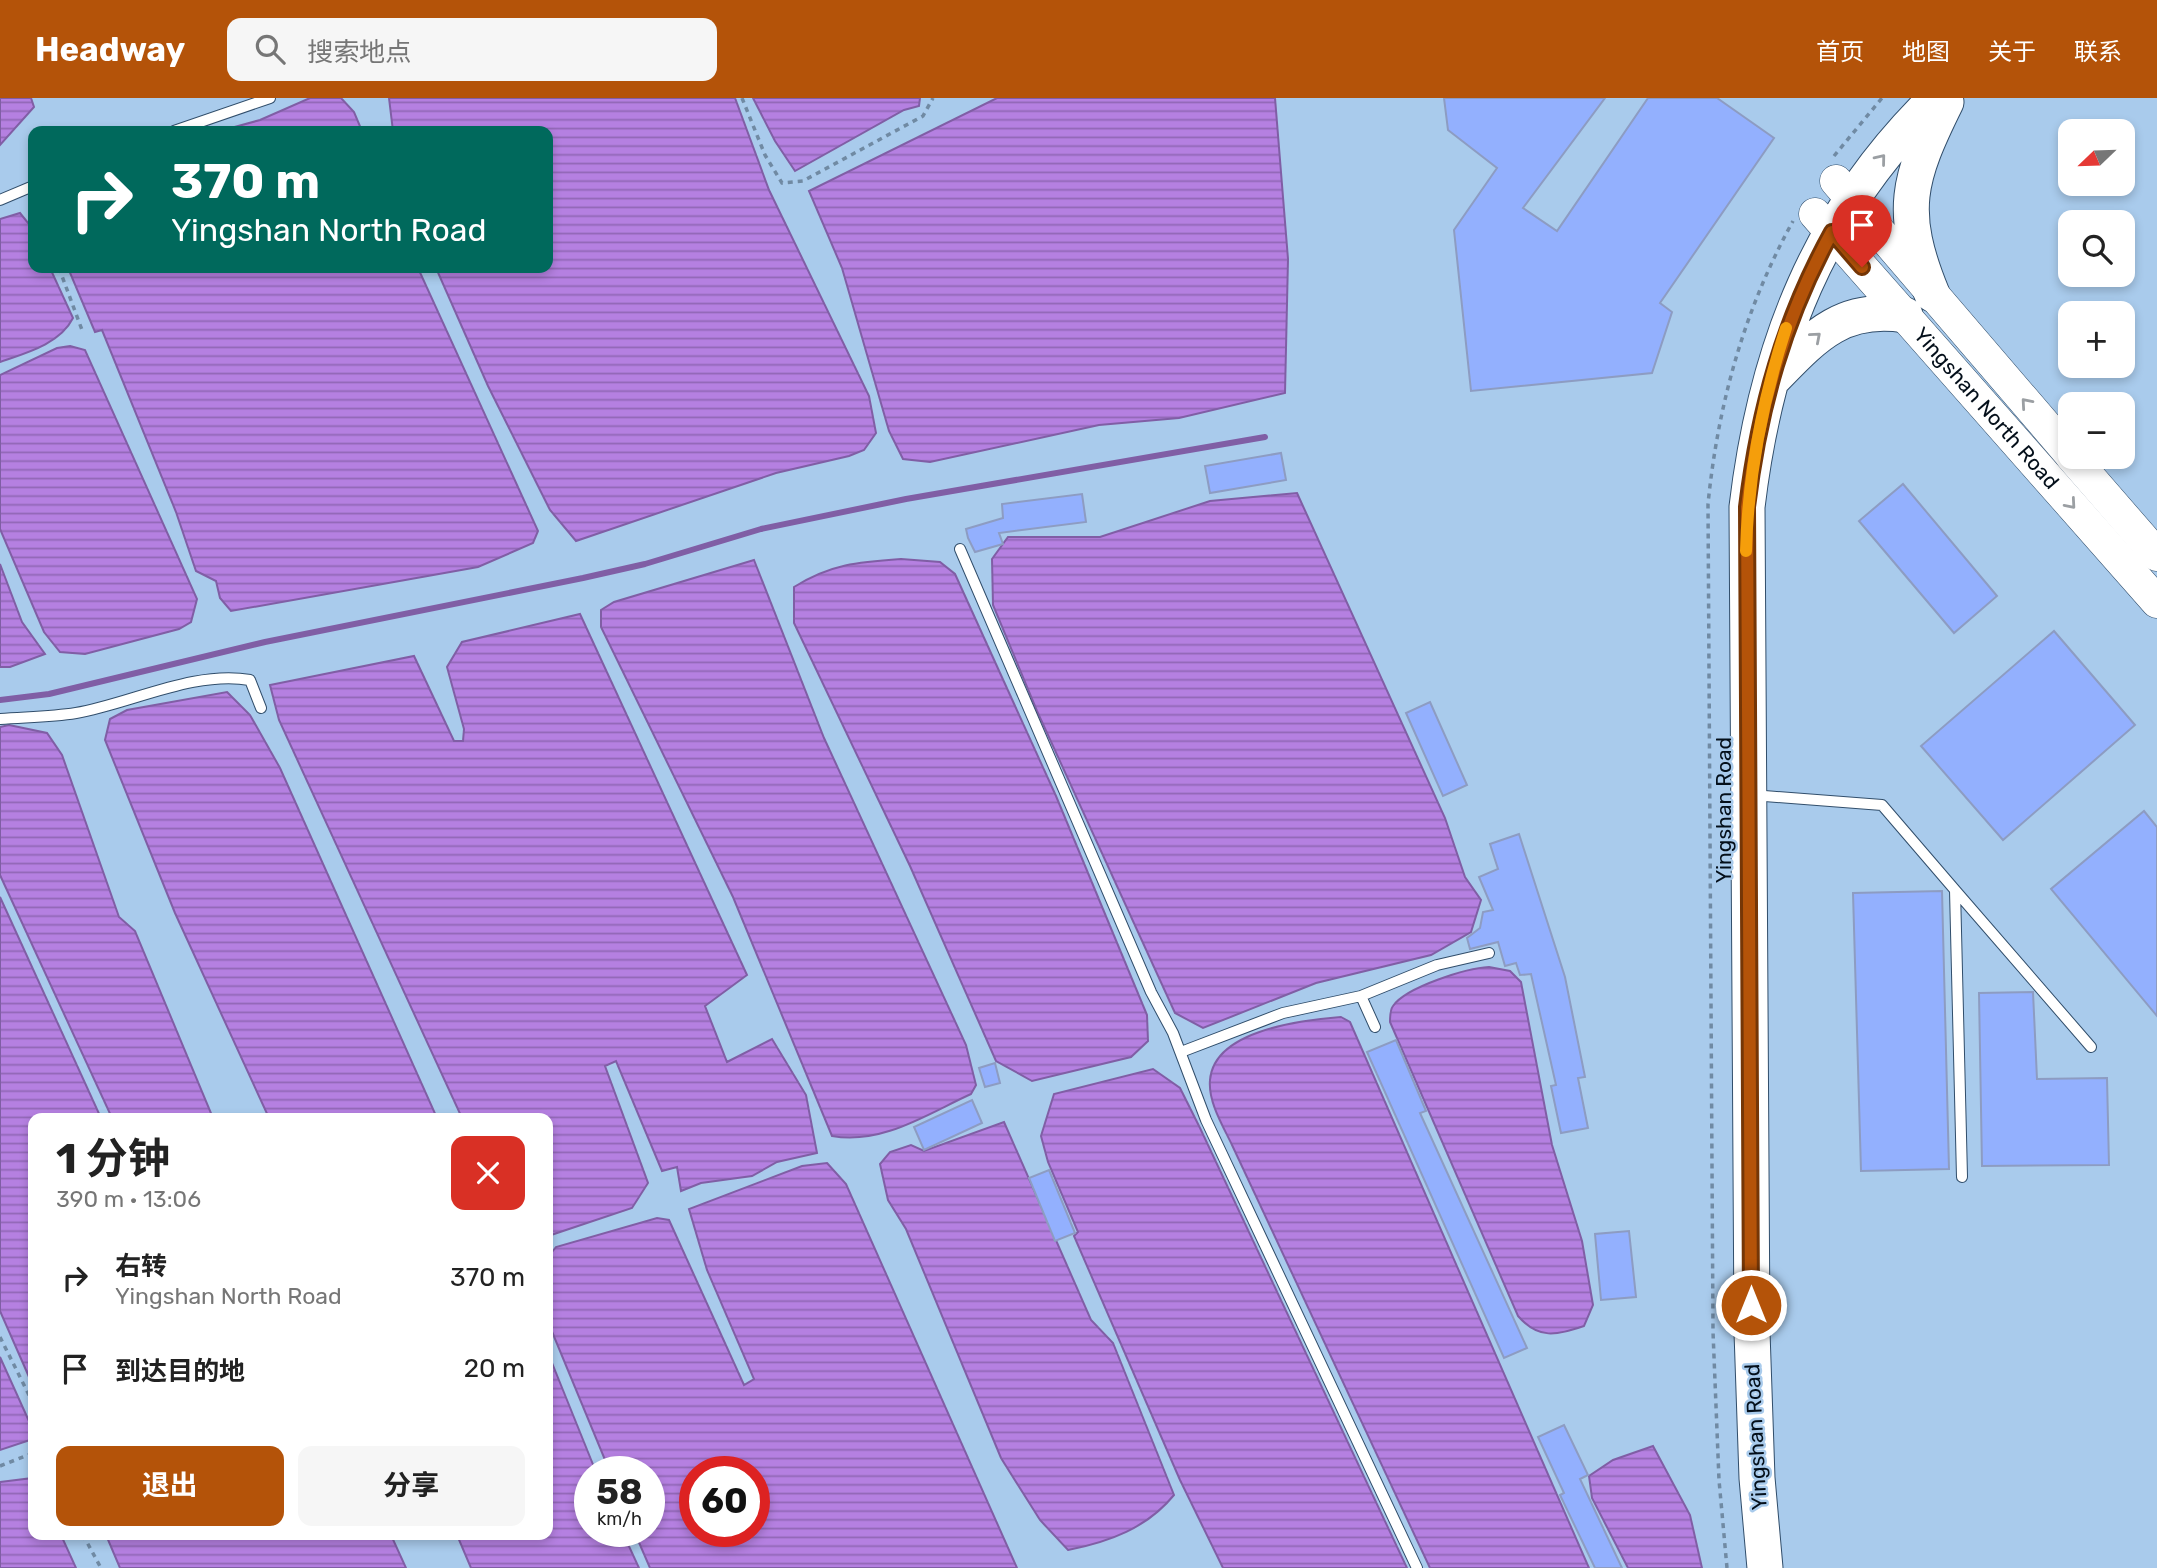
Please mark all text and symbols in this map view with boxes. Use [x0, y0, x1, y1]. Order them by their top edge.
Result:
search box [227, 18, 717, 81]
text: Headway [35, 30, 185, 69]
icon: search [251, 30, 289, 68]
text: 搜索地点 [307, 37, 411, 68]
text: 首页 [1816, 38, 1864, 66]
text: 地图 [1902, 38, 1950, 66]
text: 关于 [1988, 38, 2036, 66]
text: 联系 [2074, 38, 2122, 66]
north arrow [2058, 119, 2135, 196]
map controls [2058, 119, 2135, 469]
text: 370 m [171, 152, 320, 210]
icon: right [56, 154, 147, 245]
one-way arrow [1873, 154, 1886, 167]
pin [1832, 195, 1892, 267]
icon: arrive [1843, 206, 1881, 244]
button: search [2058, 210, 2135, 287]
text: Yingshan North Road [171, 211, 486, 249]
button: + [2058, 301, 2135, 378]
street label: Yingshan North Road [1909, 322, 2065, 494]
one-way arrow [1808, 333, 1821, 345]
button: − [2058, 392, 2135, 469]
one-way arrow [2022, 398, 2034, 411]
one-way arrow [2062, 495, 2075, 508]
street label: Yingshan Road [1711, 737, 1736, 883]
text: 1 分钟 [56, 1134, 170, 1184]
button: close [451, 1136, 525, 1210]
text: 390 m · 13:06 [56, 1185, 201, 1213]
text: 右转 [115, 1251, 167, 1282]
icon: right [56, 1259, 94, 1297]
text: 370 m [450, 1262, 525, 1293]
position arrow [1714, 1268, 1788, 1342]
text: Yingshan North Road [115, 1282, 342, 1310]
icon: arrive [56, 1350, 94, 1388]
text: 20 m [464, 1353, 525, 1384]
text: 到达目的地 [115, 1356, 245, 1387]
street label: Yingshan Road [1739, 1363, 1772, 1511]
button: 退出 [56, 1446, 284, 1526]
button: 分享 [298, 1446, 525, 1526]
speed limit sign: 60 [679, 1456, 770, 1547]
text: 58 [596, 1471, 643, 1513]
text: km/h [597, 1508, 642, 1530]

